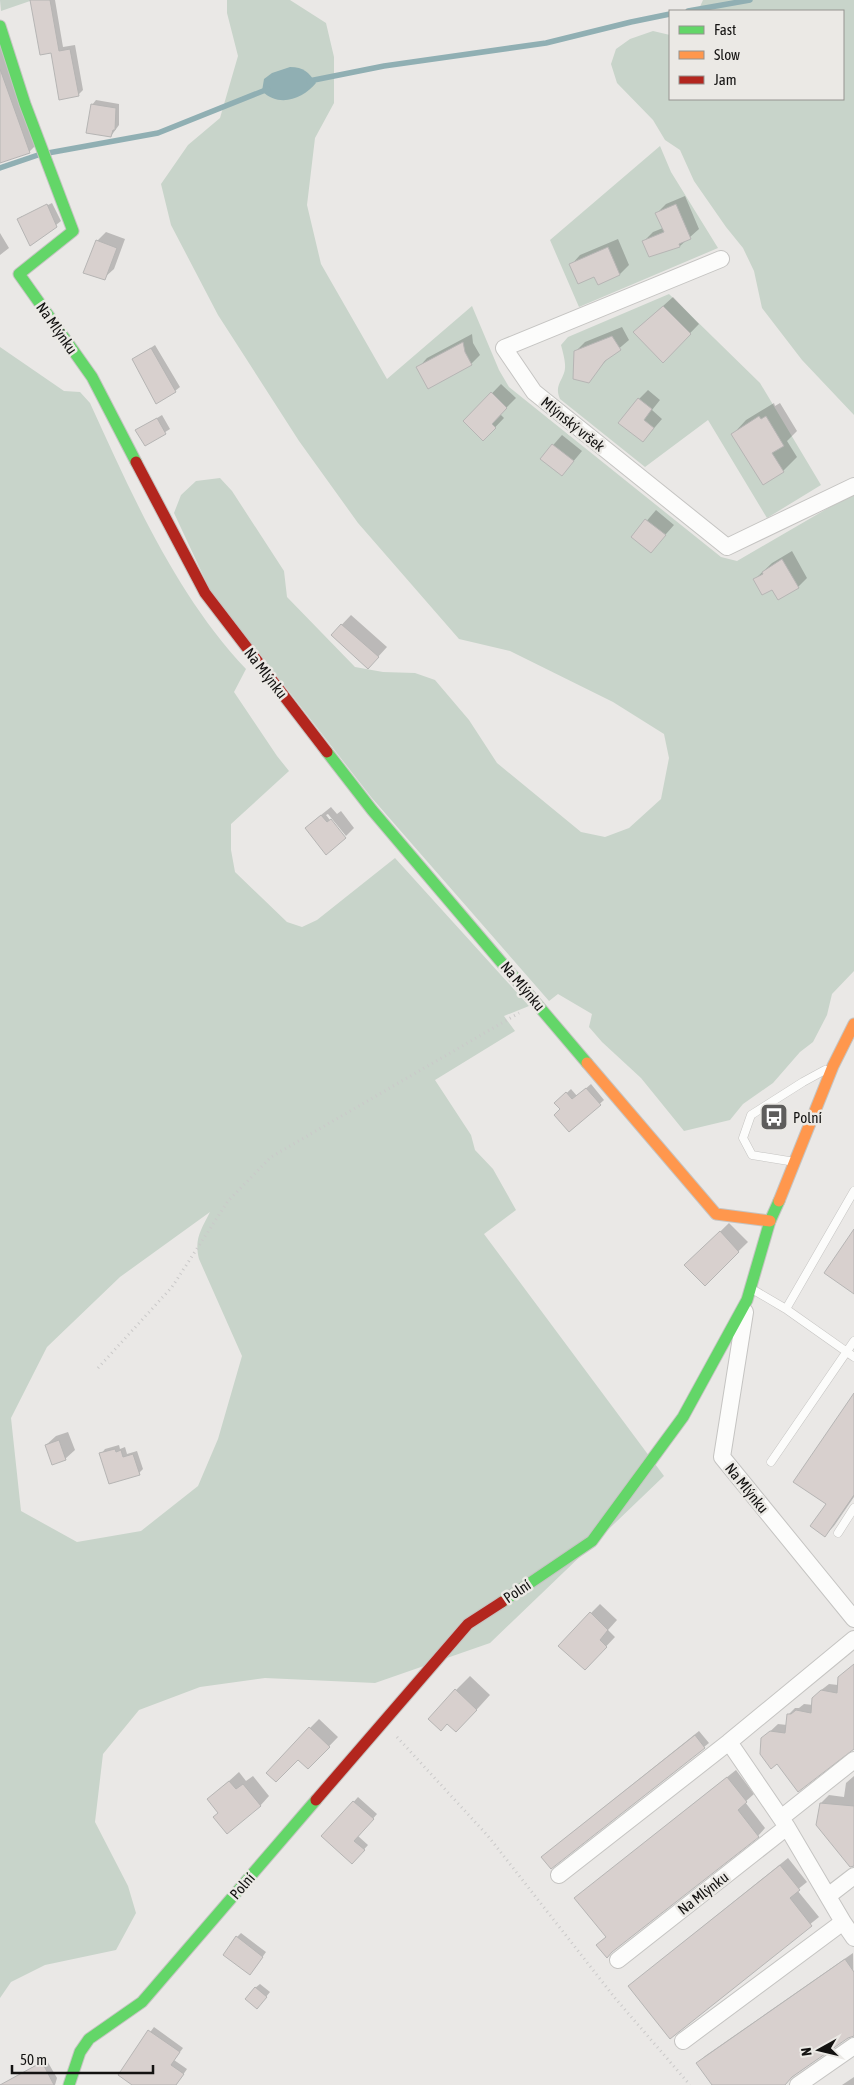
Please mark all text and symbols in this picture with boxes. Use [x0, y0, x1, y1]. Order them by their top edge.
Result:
legend [669, 10, 844, 100]
text: Fast [714, 21, 736, 38]
text: Slow [714, 46, 740, 63]
text: Jam [714, 71, 737, 88]
street label: Na Mlýnku [33, 299, 81, 357]
street label: Mlýnský vršek [538, 393, 608, 455]
street label: Na Mlýnku [241, 644, 291, 702]
street label: Na Mlýnku [498, 958, 548, 1014]
bus stop icon: Polní [759, 1102, 789, 1132]
place label: Polní [793, 1109, 823, 1126]
street label: Na Mlýnku [722, 1460, 772, 1516]
street label: Polní [500, 1576, 534, 1606]
street label: Na Mlýnku [674, 1868, 732, 1918]
street label: Polní [226, 1869, 258, 1903]
north arrow [794, 2025, 844, 2075]
scale bar [12, 2042, 154, 2074]
text: N [798, 2047, 815, 2057]
text: 50 m [20, 2051, 47, 2068]

